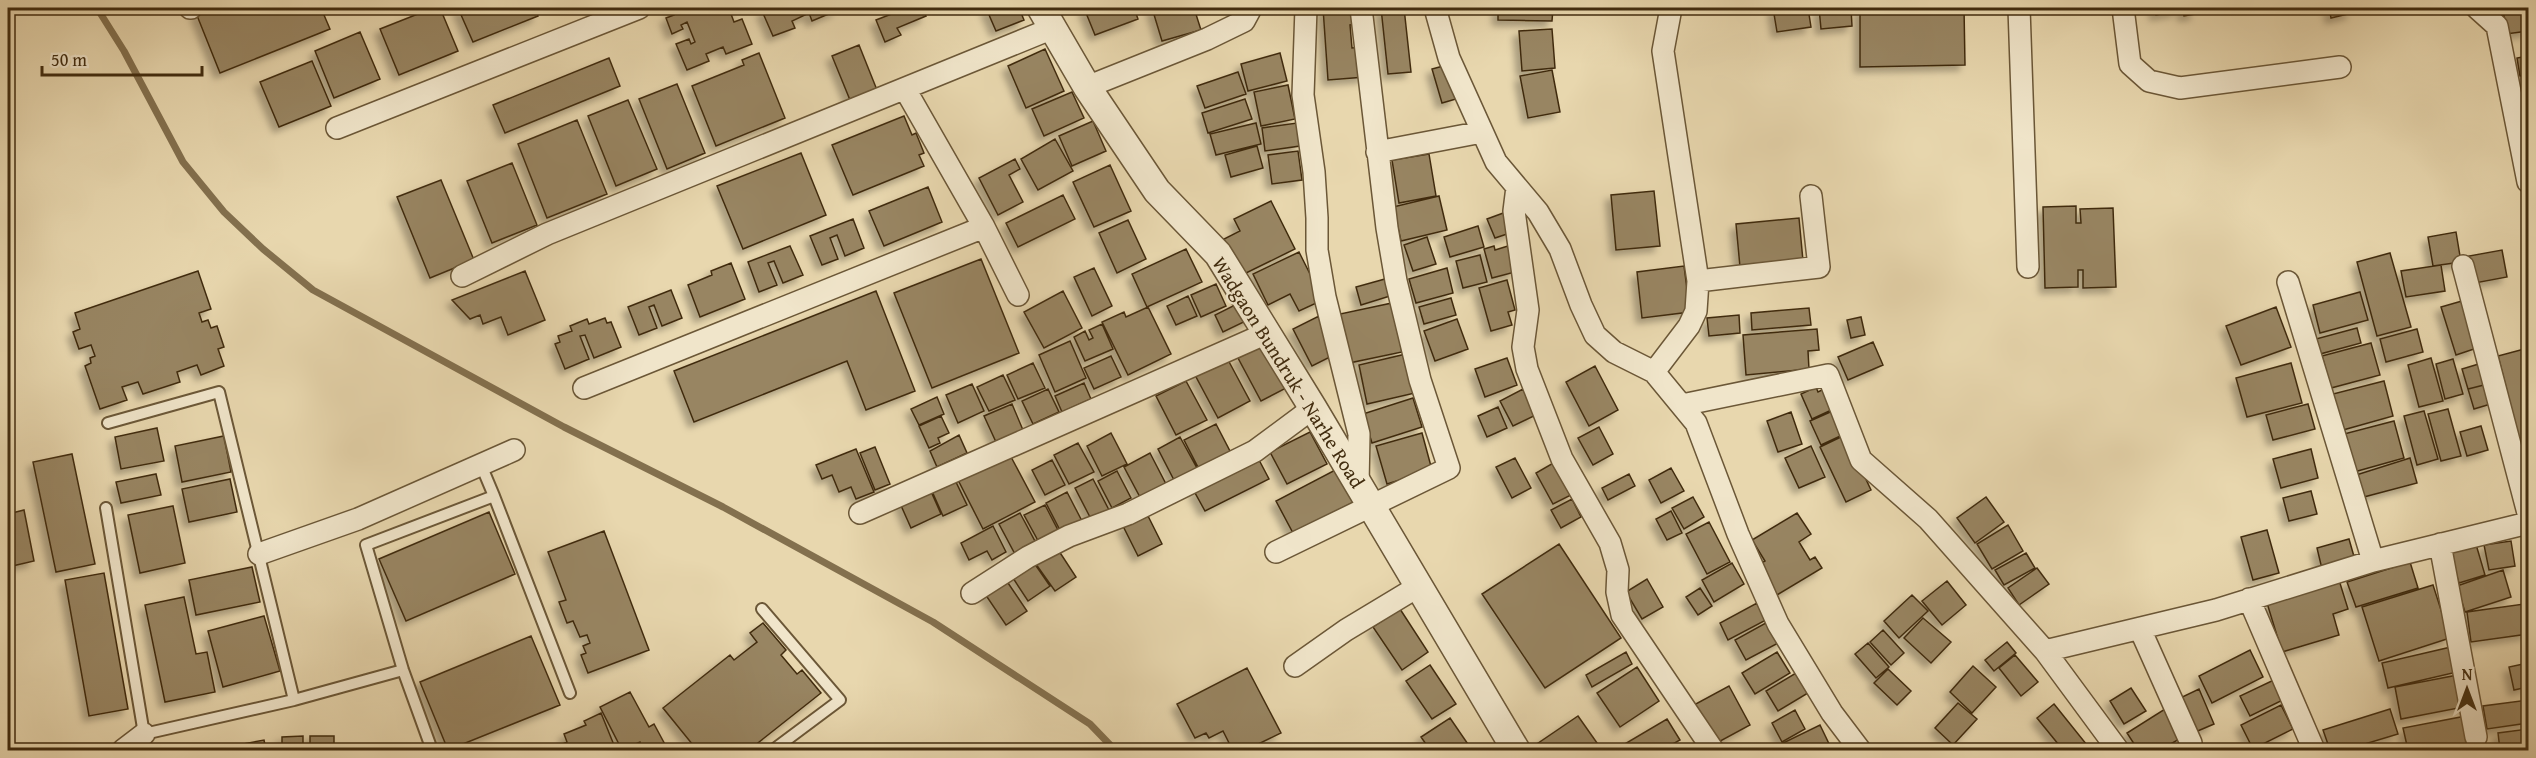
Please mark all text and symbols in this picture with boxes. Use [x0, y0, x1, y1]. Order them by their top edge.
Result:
scale bar [42, 39, 202, 77]
text: 50 m [51, 46, 87, 73]
street label: Wadgaon Bundruk - Narhe Road [1206, 251, 1373, 494]
north arrow [2437, 659, 2497, 719]
text: N [2462, 662, 2473, 686]

